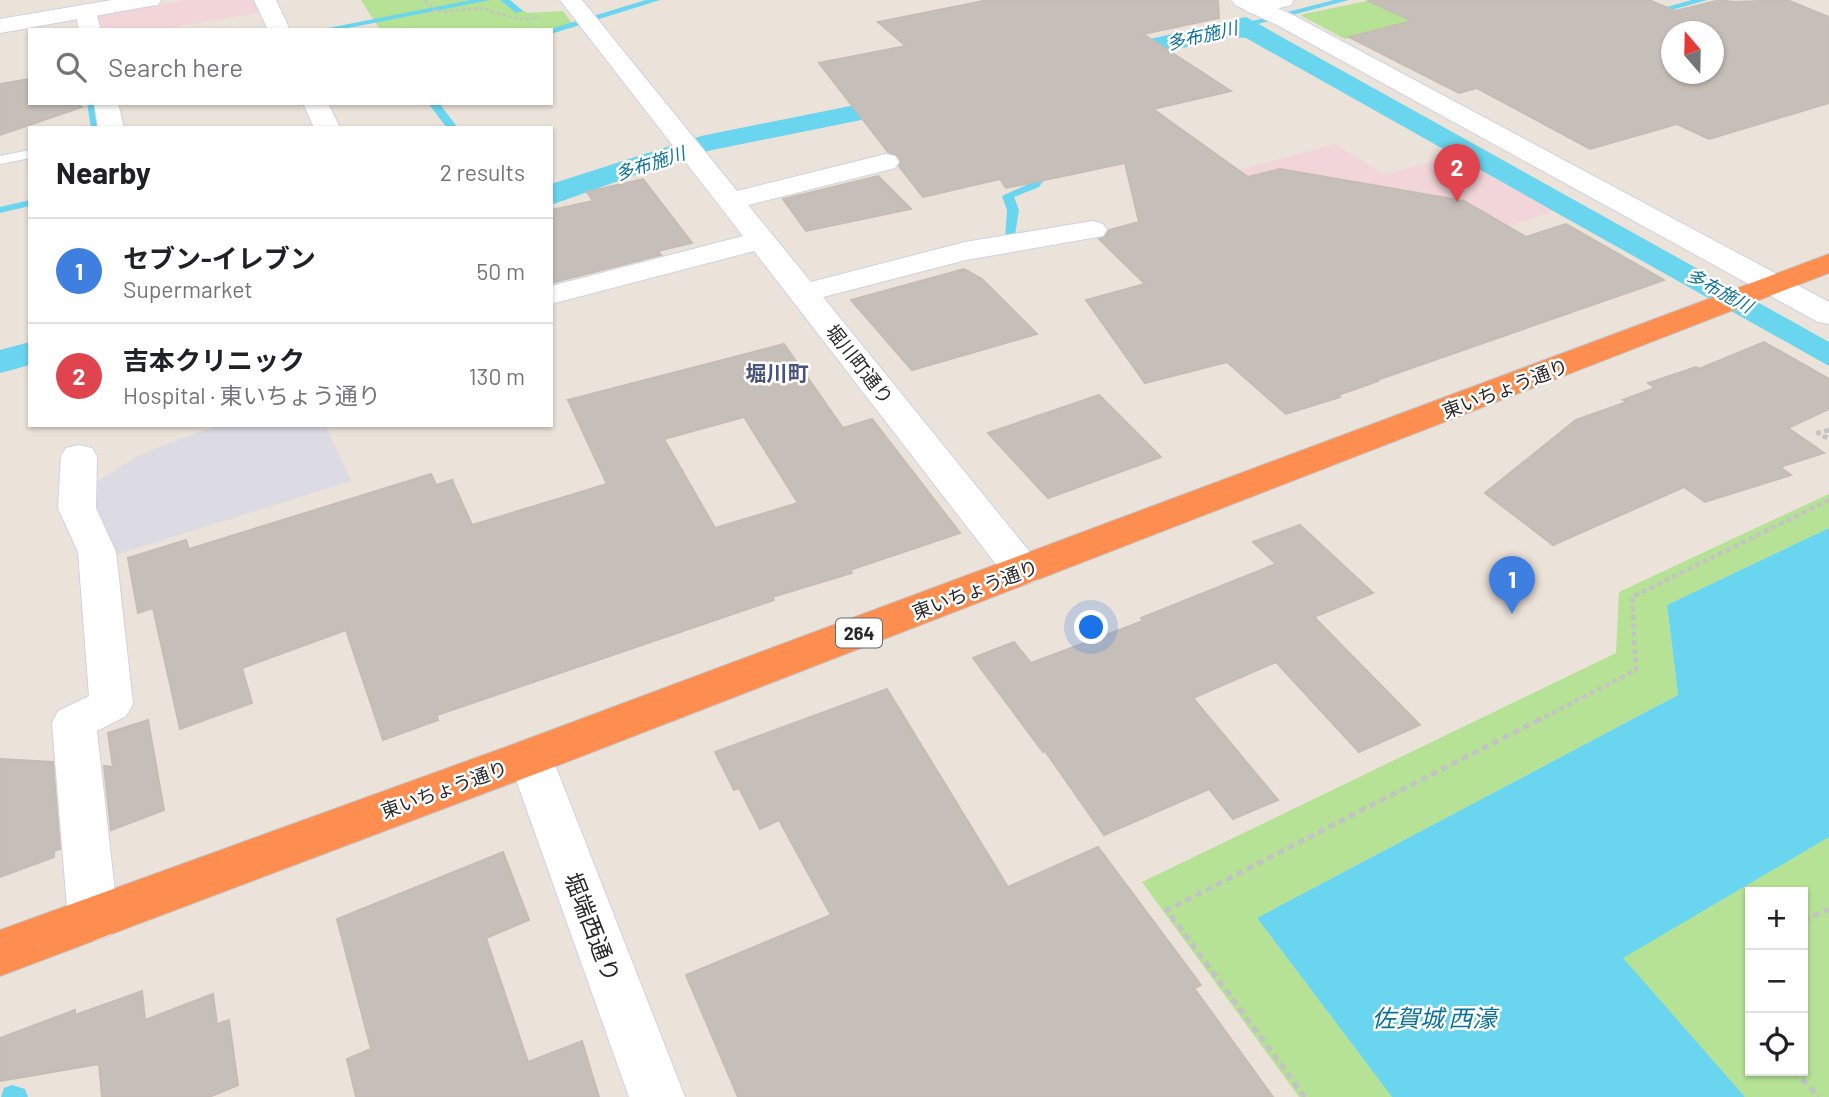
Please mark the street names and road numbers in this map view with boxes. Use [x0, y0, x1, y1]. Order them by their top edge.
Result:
street label: 堀川町通り [822, 319, 898, 409]
street label: 東いちょう通り [1439, 353, 1571, 423]
street label: 東いちょう通り [909, 554, 1041, 624]
road number: 264 [836, 618, 882, 648]
street label: 東いちょう通り [378, 755, 510, 823]
street label: 堀端西通り [559, 868, 627, 986]

